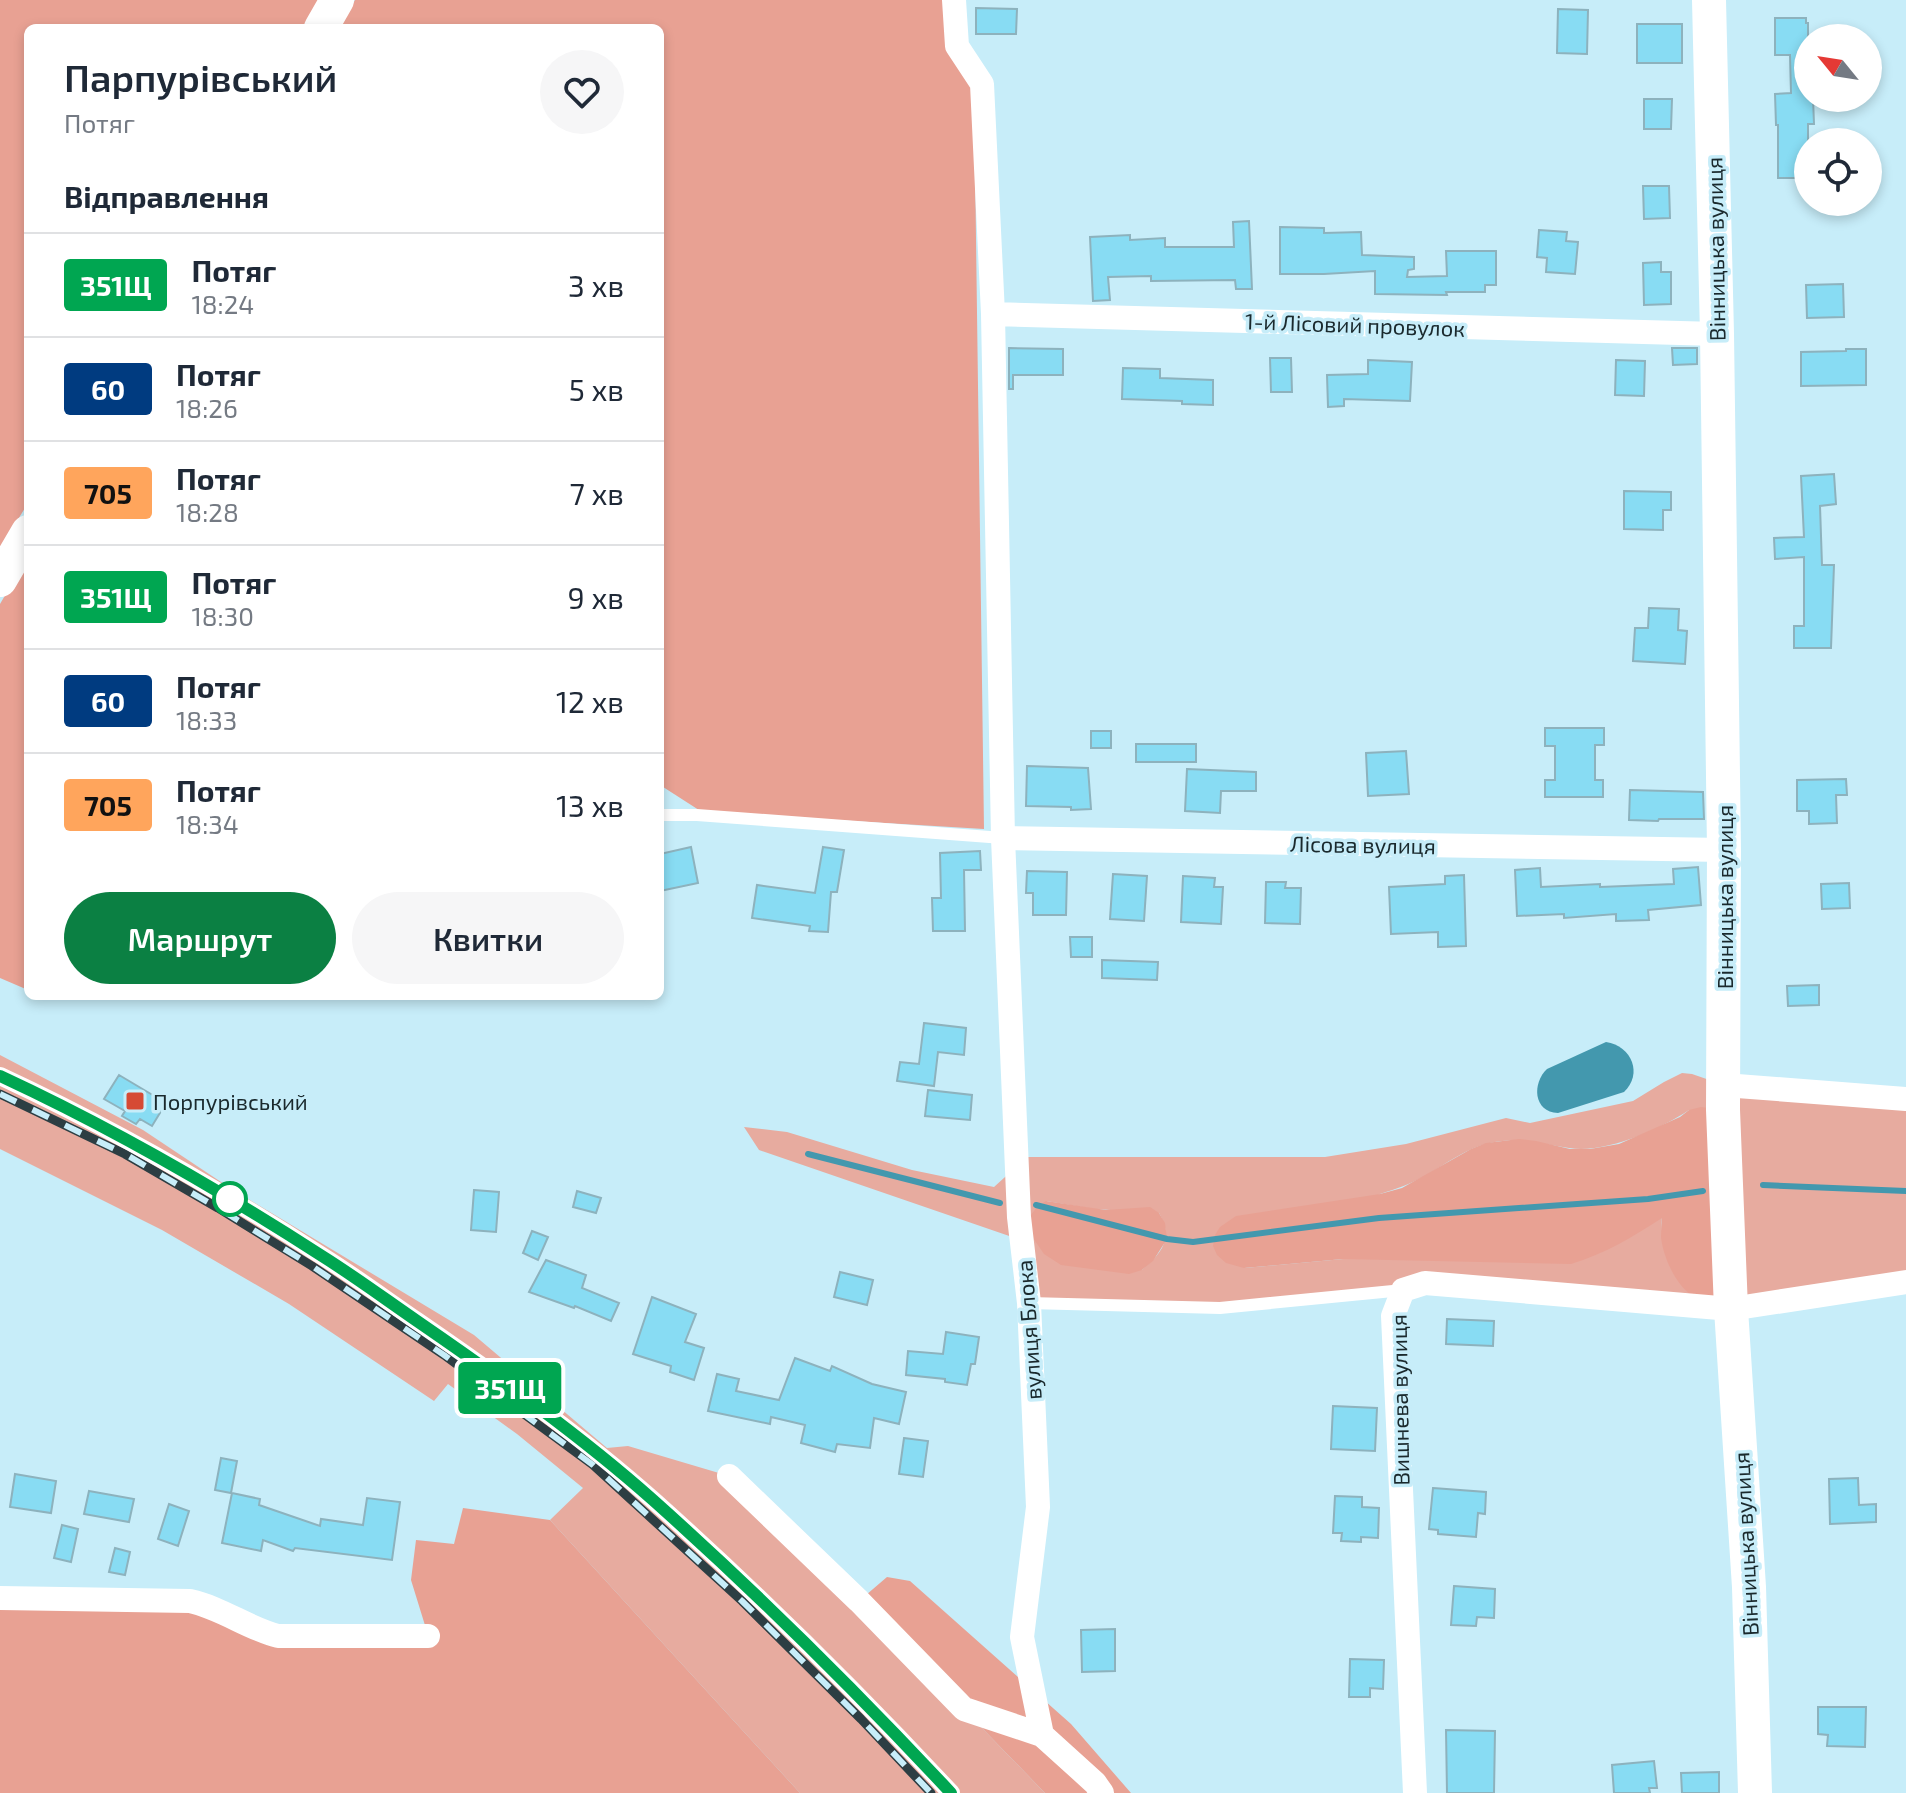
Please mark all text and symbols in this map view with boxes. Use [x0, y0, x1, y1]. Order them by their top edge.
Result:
north arrow [1794, 24, 1882, 112]
map controls [1794, 24, 1882, 216]
button: heart [540, 50, 624, 134]
text: Парпурівський [64, 54, 337, 100]
text: Потяг [64, 107, 135, 138]
button: locate [1794, 128, 1882, 216]
street label: Вінницька вулиця [1700, 157, 1731, 341]
text: Відправлення [64, 178, 269, 214]
text: Потяг [191, 252, 276, 288]
text: 3 хв [568, 267, 624, 303]
text: 351Щ [80, 268, 151, 302]
text: 18:24 [191, 288, 254, 319]
street label: 1-й Лісовий провулок [1244, 307, 1466, 342]
text: Потяг [176, 356, 261, 392]
text: 5 хв [569, 371, 624, 407]
text: 60 [91, 372, 125, 406]
text: 18:26 [176, 392, 238, 423]
text: Потяг [176, 460, 261, 496]
text: 7 хв [569, 475, 624, 511]
text: 705 [84, 476, 132, 510]
text: 18:28 [176, 496, 239, 527]
text: Потяг [191, 564, 276, 600]
text: 9 хв [568, 579, 624, 615]
text: 351Щ [80, 580, 151, 614]
text: 18:30 [191, 600, 254, 631]
text: Потяг [176, 668, 261, 704]
text: 12 хв [556, 683, 624, 719]
text: 60 [91, 684, 125, 718]
text: 18:33 [176, 704, 237, 735]
text: Потяг [176, 772, 261, 808]
text: 13 хв [556, 787, 624, 823]
text: 705 [84, 788, 132, 822]
street label: Вінницька вулиця [1711, 805, 1738, 989]
text: 18:34 [176, 808, 239, 839]
street label: Лісова вулиця [1290, 830, 1436, 859]
button: Маршрут [64, 892, 336, 984]
button: Квитки [352, 892, 624, 984]
place label: Порпурівський [153, 1088, 308, 1115]
marker: Порпурівський [124, 1090, 146, 1112]
unlabelled marker [213, 1182, 247, 1216]
street label: вулиця Блока [1010, 1259, 1047, 1401]
street label: Вишнева вулиця [1385, 1314, 1414, 1486]
line badge: 351Щ [454, 1362, 566, 1414]
text: 351Щ [474, 1371, 546, 1405]
street label: Вінницька вулиця [1727, 1451, 1764, 1637]

